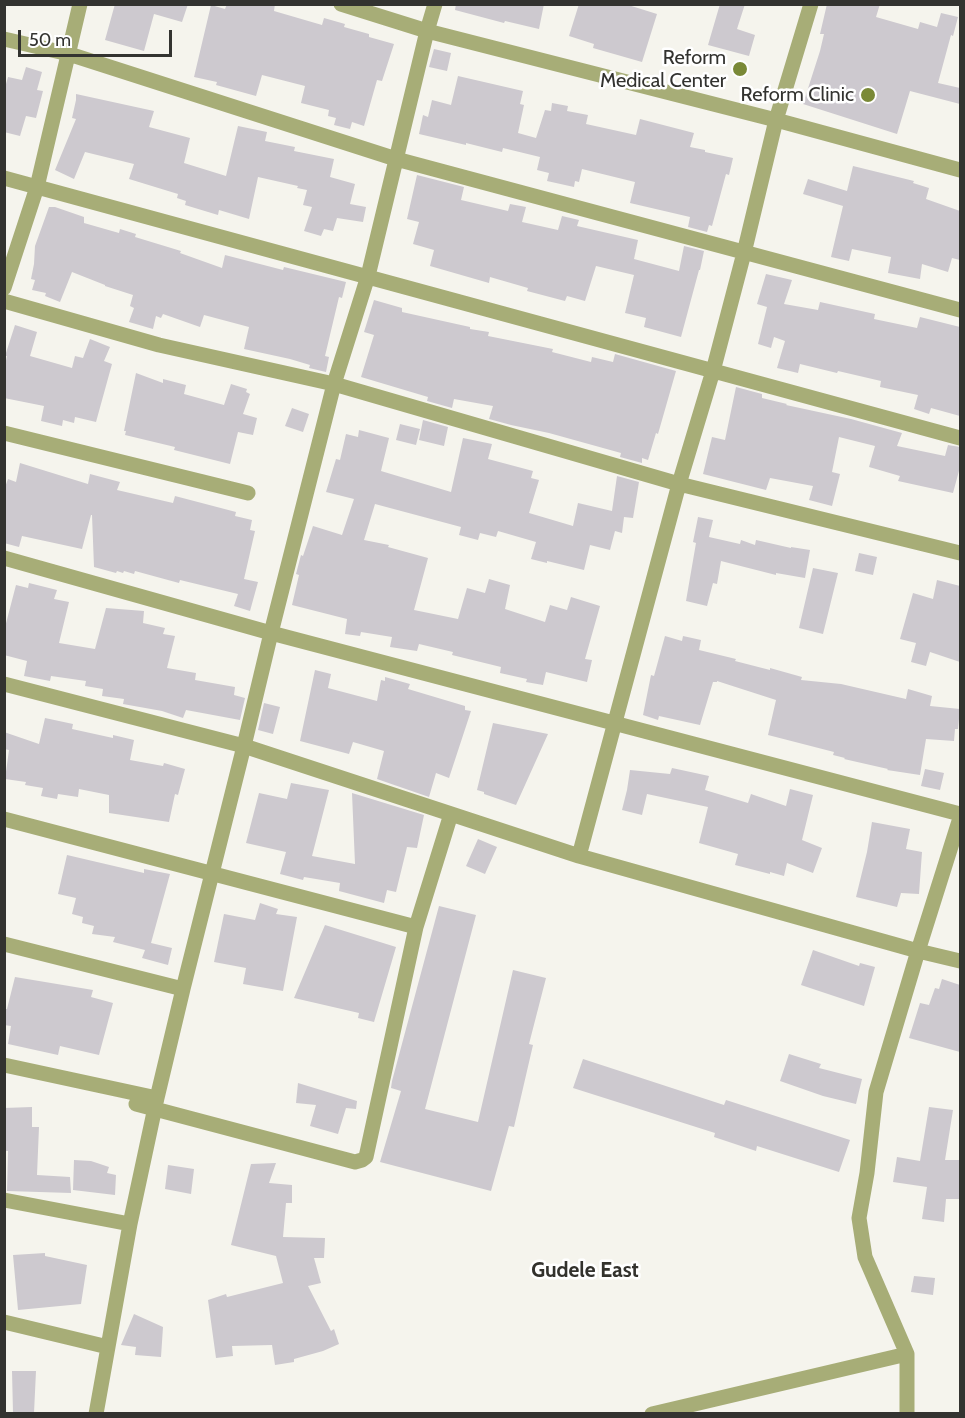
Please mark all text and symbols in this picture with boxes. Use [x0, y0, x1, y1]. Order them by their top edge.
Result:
scale bar [21, 18, 176, 56]
text: 50 m [29, 29, 71, 51]
place label: Reform Medical Center [600, 46, 726, 93]
marker: Reform Medical Center [731, 60, 749, 78]
place label: Reform Clinic [741, 83, 854, 107]
marker: Reform Clinic [859, 86, 877, 104]
district label: Gudele East [531, 1258, 639, 1284]

